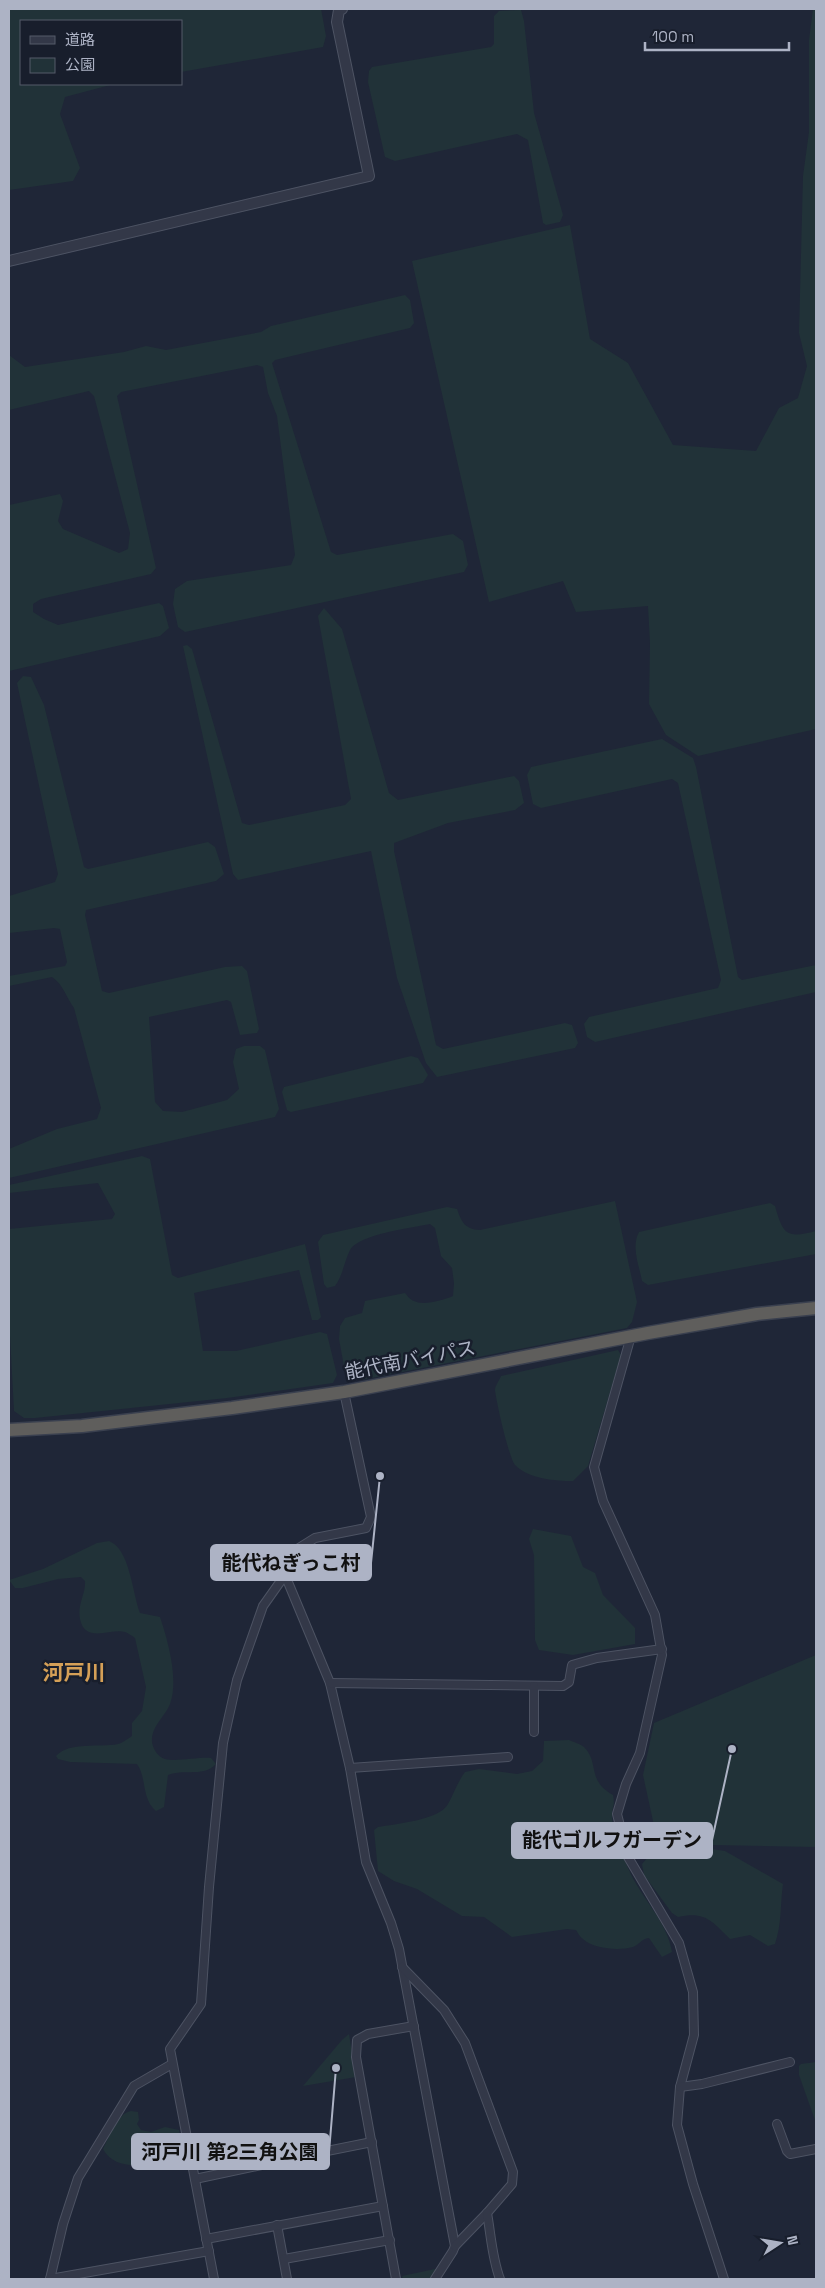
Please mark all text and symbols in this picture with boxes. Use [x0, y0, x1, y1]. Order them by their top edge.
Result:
legend [20, 20, 182, 85]
scale bar [645, 20, 789, 52]
text: 100 m [652, 27, 694, 46]
text: 道路 [65, 30, 95, 49]
text: 公園 [65, 55, 95, 74]
street label: 能代南バイパス [343, 1335, 477, 1385]
callout: 能代ねぎっこ村 [211, 1545, 371, 1580]
text: 能代ねぎっこ村 [221, 1550, 361, 1576]
district label: 河戸川 [43, 1659, 106, 1686]
callout: 能代ゴルフガーデン [512, 1823, 712, 1858]
text: 能代ゴルフガーデン [522, 1827, 702, 1853]
callout: 河戸川 第2三角公園 [132, 2134, 329, 2169]
text: 河戸川 第2三角公園 [142, 2139, 318, 2165]
north arrow [755, 2218, 805, 2268]
text: N [783, 2234, 802, 2247]

